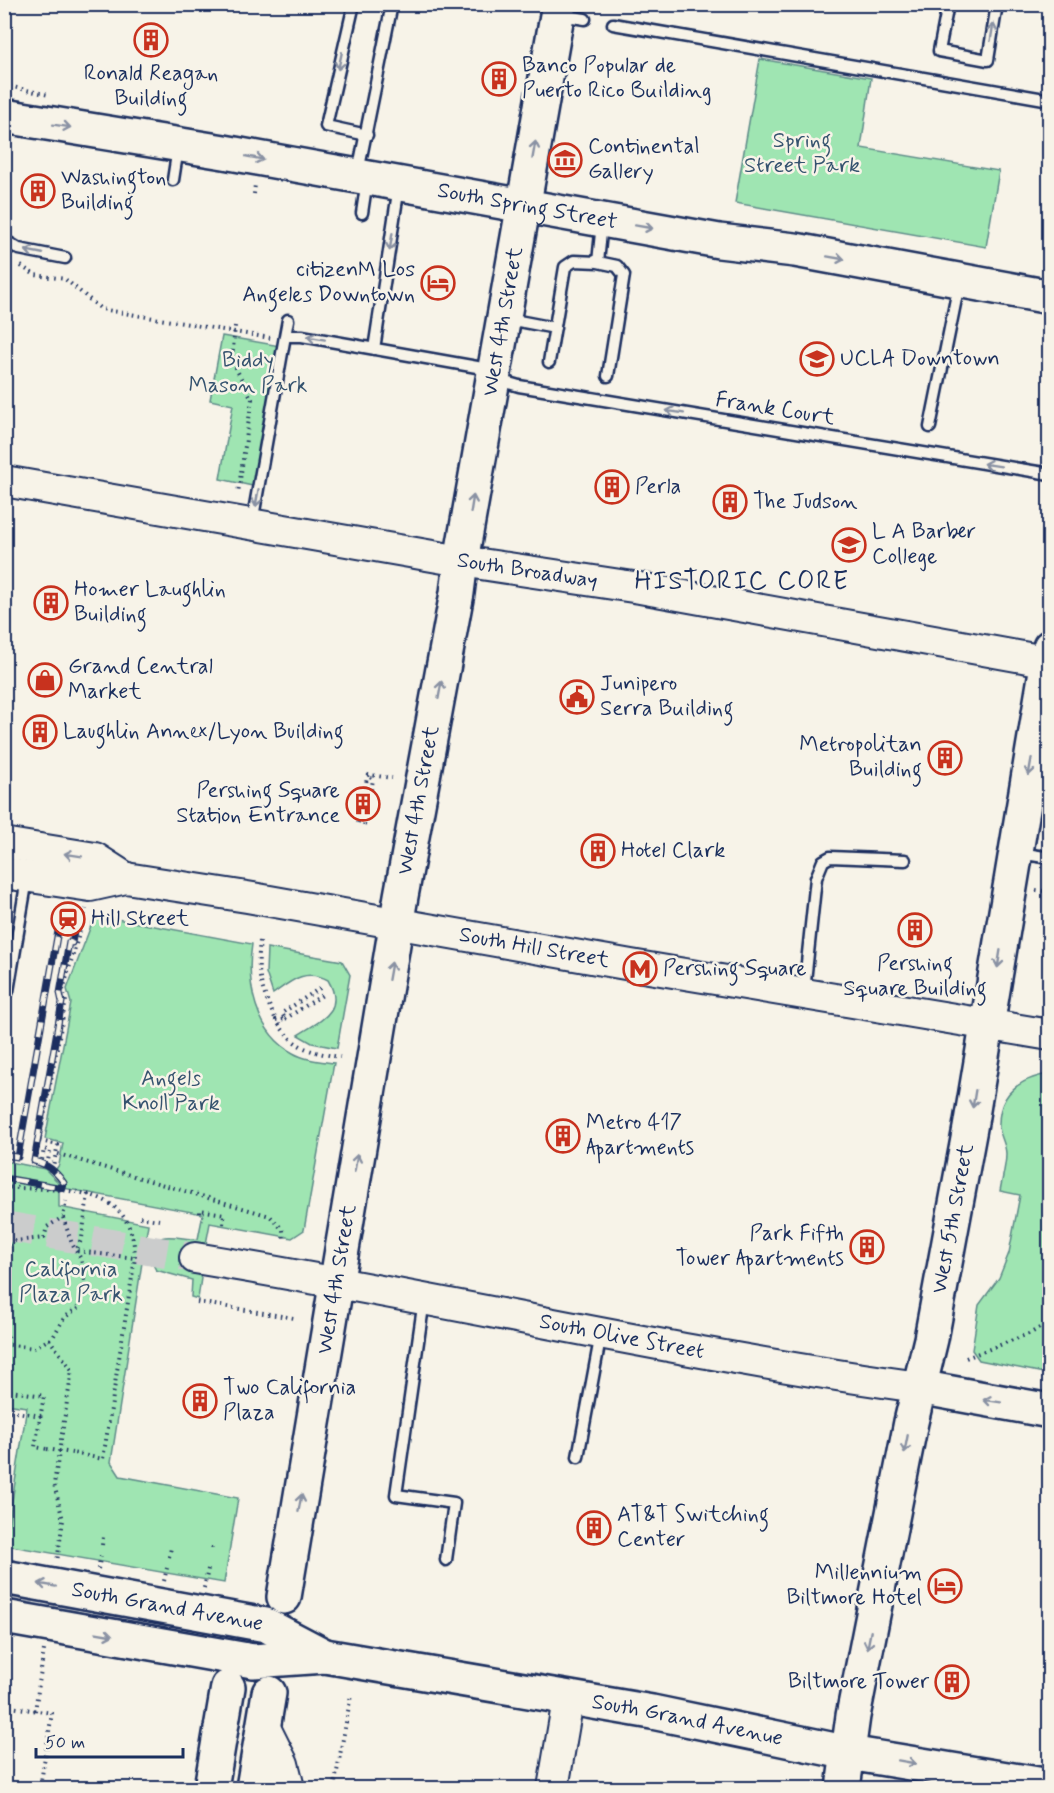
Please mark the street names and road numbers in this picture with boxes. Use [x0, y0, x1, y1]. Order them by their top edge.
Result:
street label: South Spring Street [435, 177, 619, 236]
street label: West 4th Street [476, 245, 530, 399]
street label: Frank Court [713, 386, 837, 432]
street label: South Broadway [455, 547, 600, 595]
street label: West 4th Street [391, 723, 446, 877]
street label: South Hill Street [457, 921, 611, 975]
street label: West 5th Street [926, 1142, 981, 1296]
street label: West 4th Street [311, 1202, 363, 1356]
street label: South Olive Street [537, 1308, 706, 1366]
street label: South Grand Avenue [69, 1576, 265, 1638]
street label: South Grand Avenue [590, 1688, 785, 1753]

